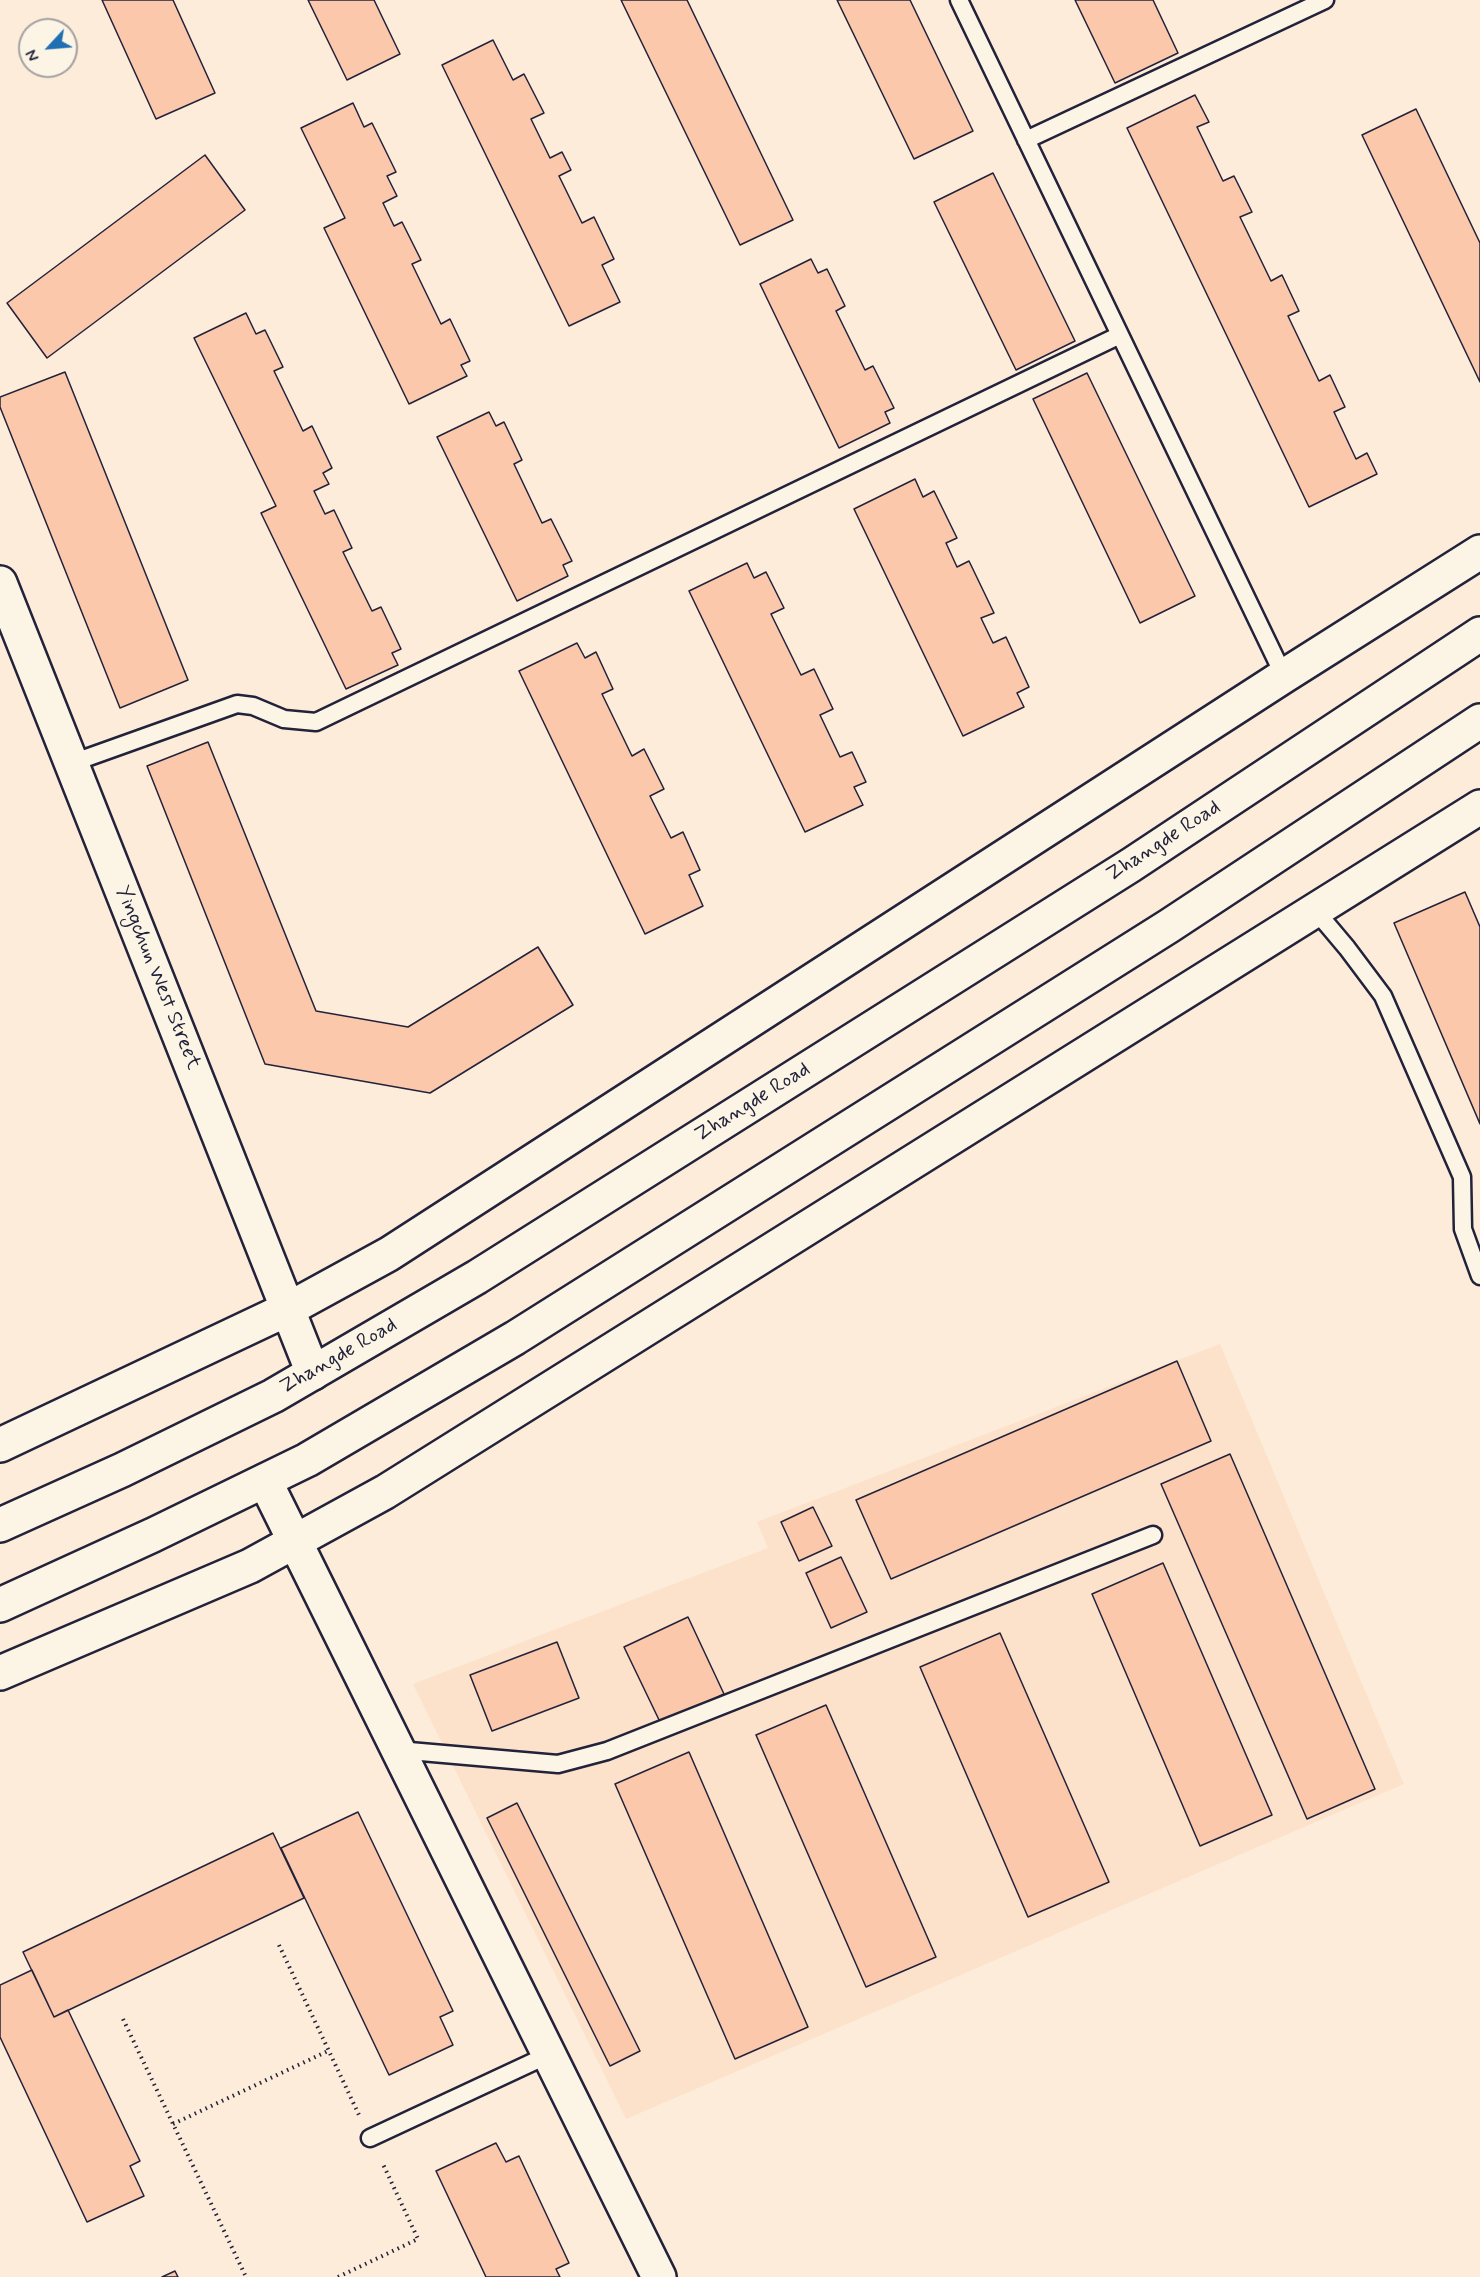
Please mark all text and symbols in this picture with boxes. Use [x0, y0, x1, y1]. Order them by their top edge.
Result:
north arrow [18, 18, 78, 78]
text: N [21, 46, 45, 65]
street label: Zhangde Road [1102, 796, 1226, 888]
street label: Yingchun West Street [109, 882, 205, 1074]
street label: Zhangde Road [691, 1058, 815, 1148]
street label: Zhangde Road [276, 1313, 402, 1401]

